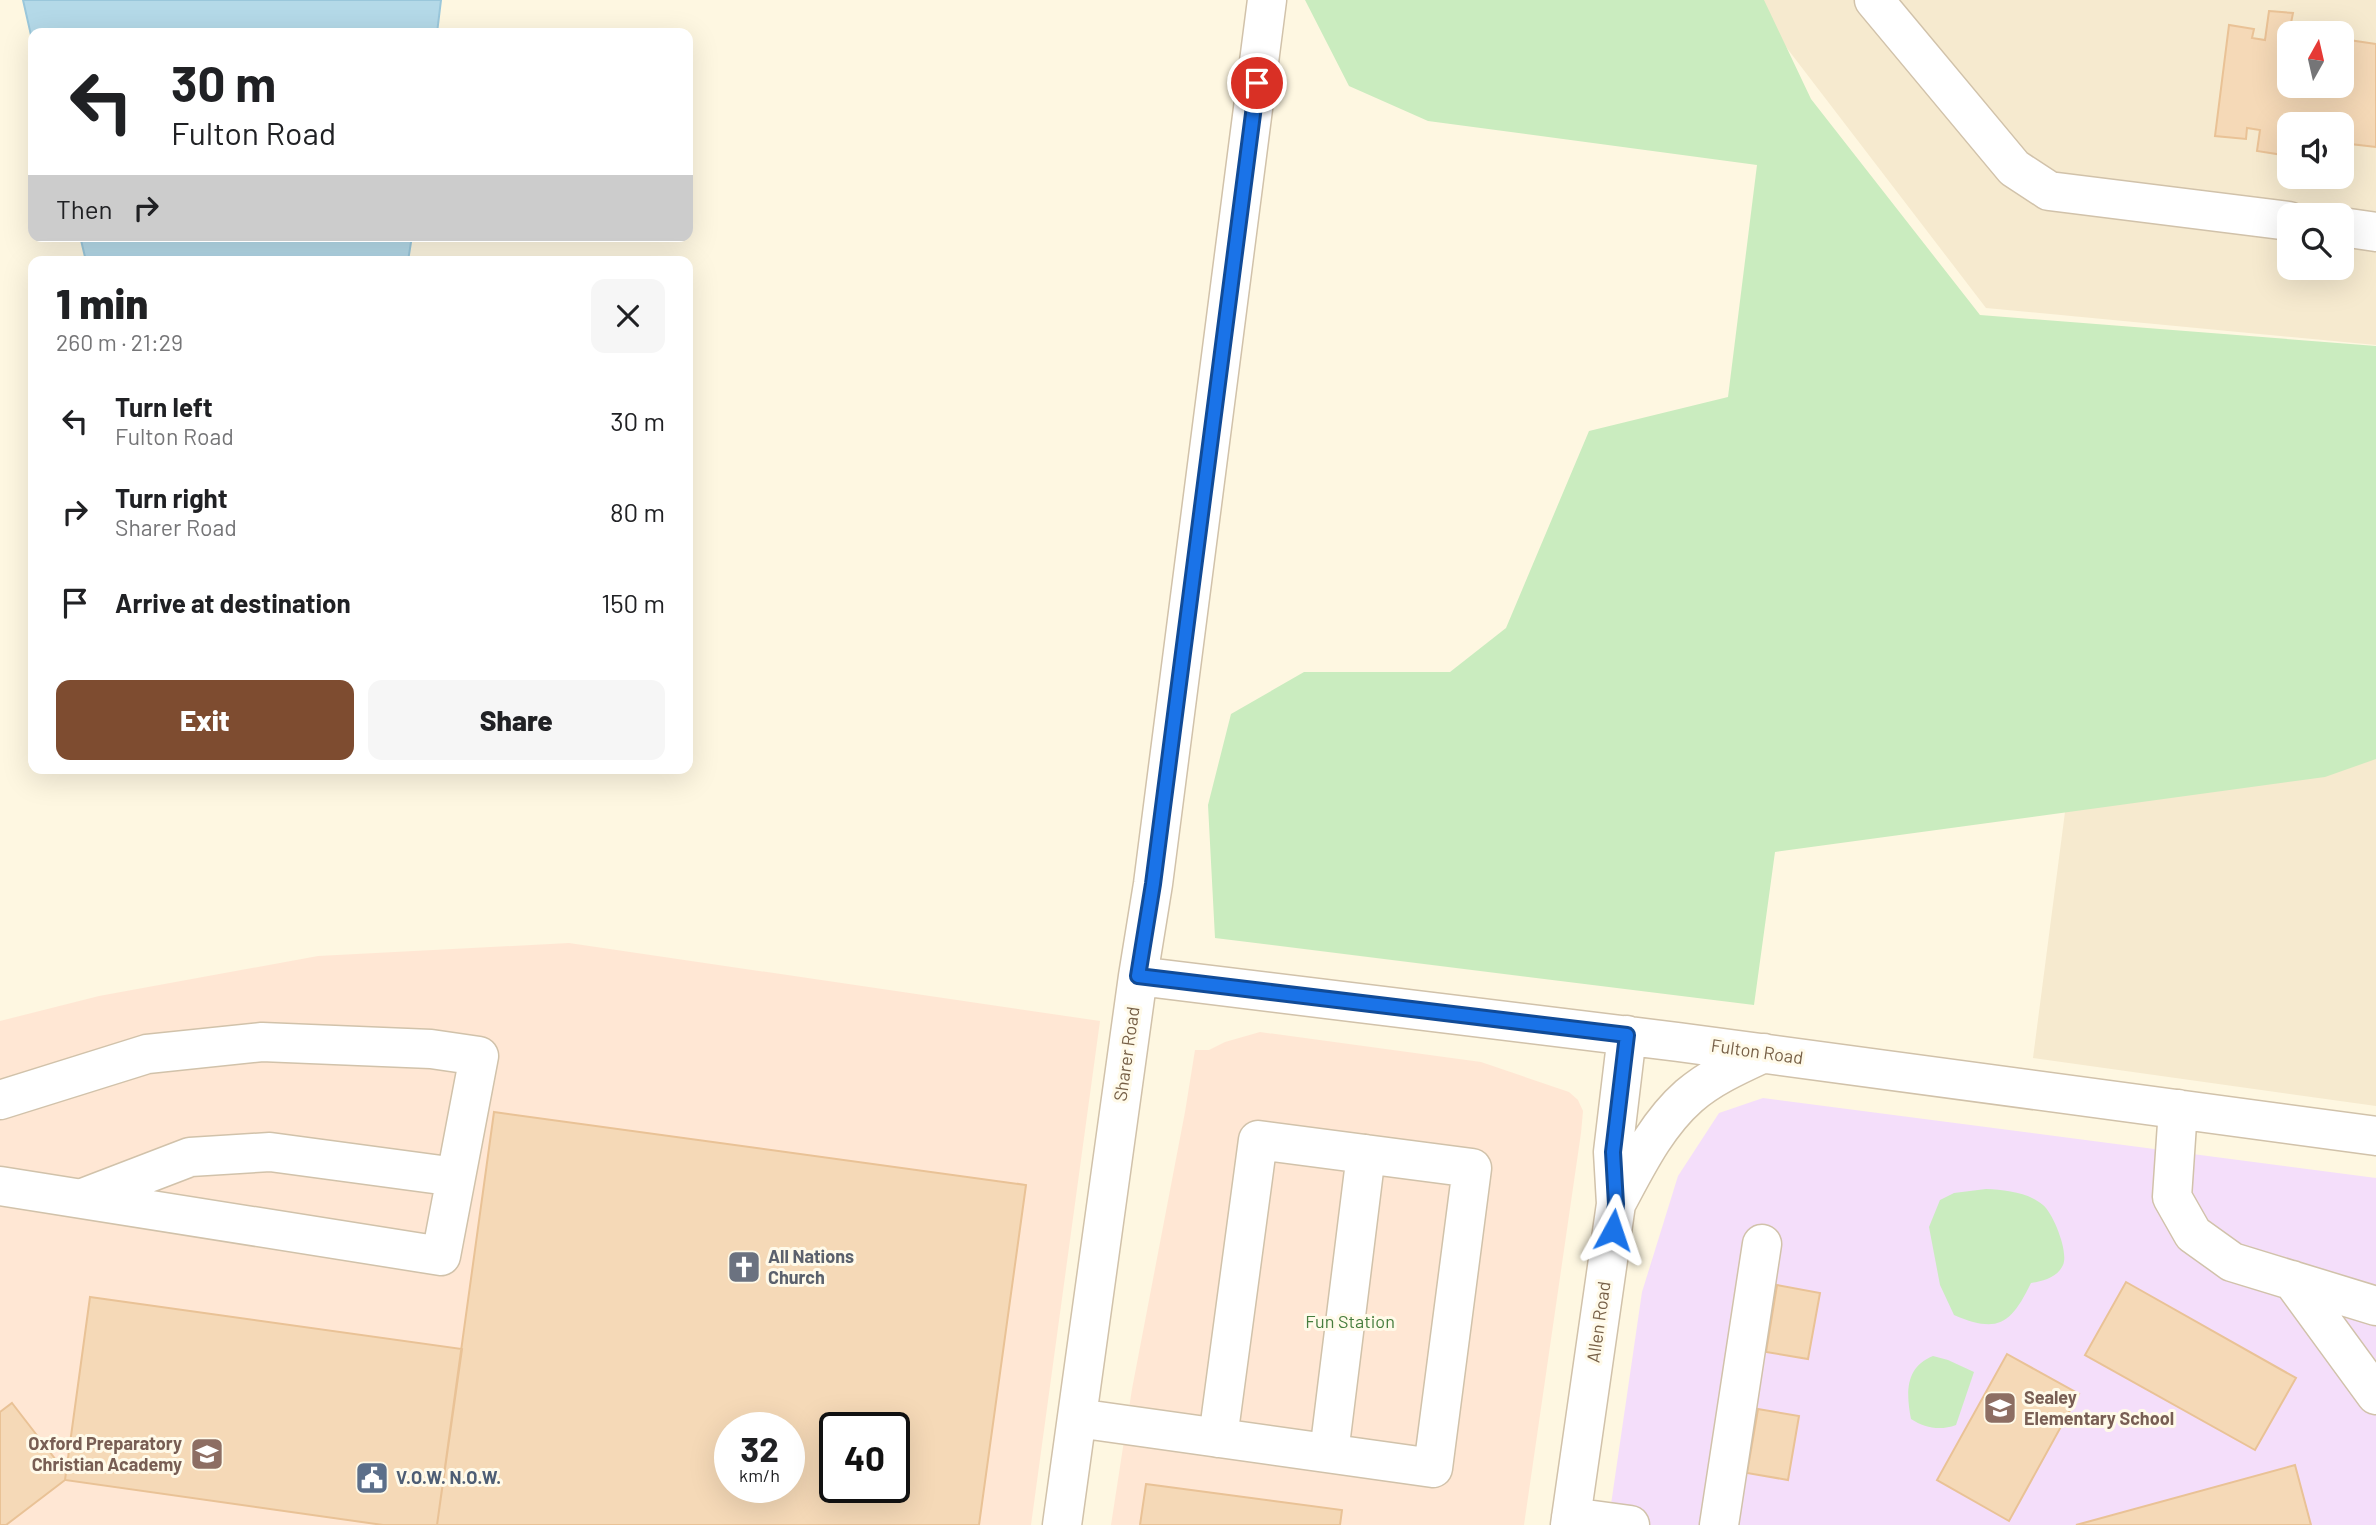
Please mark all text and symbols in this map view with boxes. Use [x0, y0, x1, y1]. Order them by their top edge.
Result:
north arrow [2277, 21, 2354, 98]
map controls [2277, 21, 2354, 280]
text: 30 m [171, 53, 276, 112]
pin [1227, 53, 1287, 113]
icon: left [56, 56, 147, 147]
icon: arrive [1238, 64, 1276, 102]
button: sound [2277, 112, 2354, 189]
text: Fulton Road [171, 113, 336, 151]
icon: right [127, 189, 165, 227]
text: Then [56, 193, 113, 224]
button: search [2277, 203, 2354, 280]
text: 1 min [56, 277, 148, 327]
button: close [591, 279, 665, 353]
text: 260 m · 21:29 [56, 328, 183, 356]
text: Turn left [115, 391, 213, 422]
icon: left [56, 402, 94, 440]
text: 30 m [610, 405, 665, 436]
text: Fulton Road [115, 422, 234, 450]
text: Turn right [115, 482, 228, 513]
icon: right [56, 493, 94, 531]
text: 80 m [610, 496, 665, 527]
text: Sharer Road [115, 513, 237, 541]
icon: arrive [56, 584, 94, 622]
text: Arrive at destination [115, 587, 351, 618]
text: 150 m [601, 587, 665, 618]
button: Exit [56, 680, 354, 760]
button: Share [368, 680, 665, 760]
street label: Sharer Road [1108, 1005, 1144, 1103]
street label: Fulton Road [1710, 1034, 1805, 1068]
position arrow [1576, 1193, 1650, 1267]
place label: All Nations Church [768, 1245, 854, 1288]
church icon: All Nations Church [725, 1248, 763, 1286]
street label: Allen Road [1581, 1280, 1615, 1364]
park label: Fun Station [1305, 1310, 1395, 1332]
place label: Sealey Elementary School [2024, 1386, 2174, 1429]
school or university icon: Sealey Elementary School [1981, 1389, 2019, 1427]
speed limit sign: 40 [819, 1412, 910, 1503]
text: 32 [740, 1427, 779, 1469]
place label: Oxford Preparatory Christian Academy [28, 1432, 182, 1475]
school or university icon: Oxford Preparatory Christian Academy [188, 1435, 226, 1473]
public building icon: V.O.W. N.O.W. [353, 1459, 391, 1497]
text: km/h [739, 1464, 780, 1486]
place label: V.O.W. N.O.W. [396, 1466, 501, 1488]

